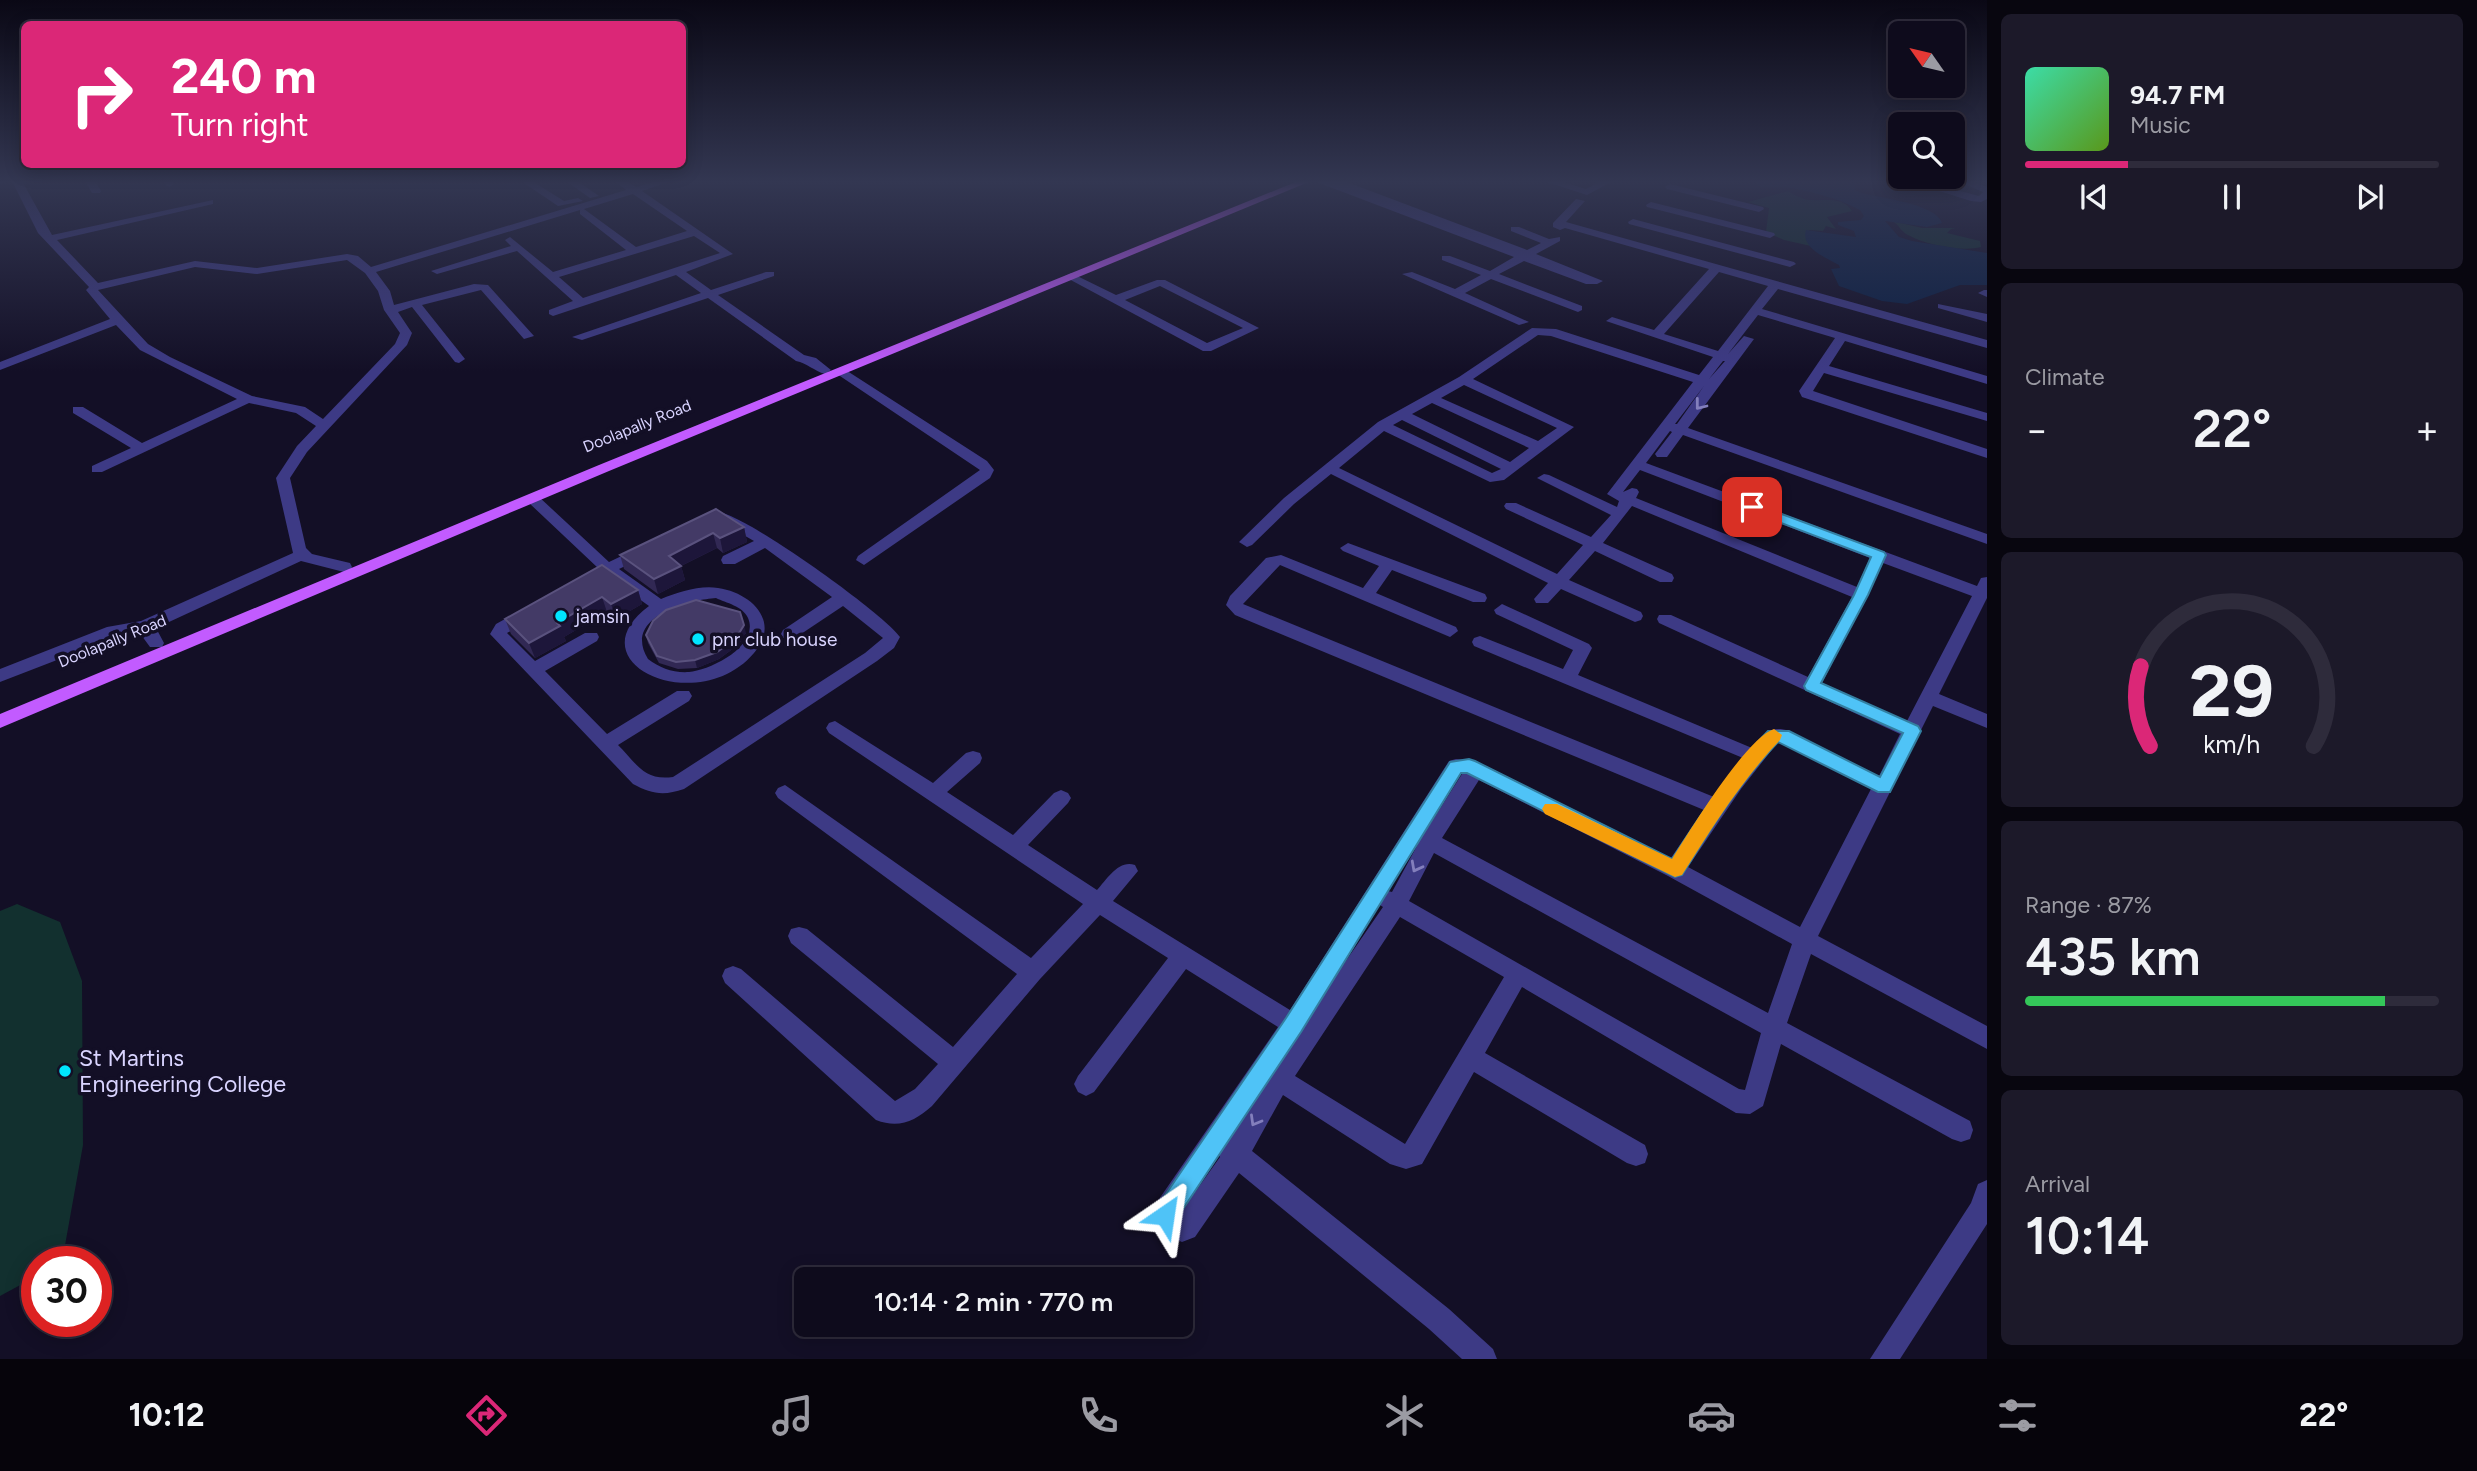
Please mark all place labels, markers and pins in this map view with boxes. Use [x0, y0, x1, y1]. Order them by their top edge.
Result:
pin [1722, 477, 1782, 537]
place label: jamsin [574, 605, 630, 628]
marker: jamsin [553, 608, 569, 624]
place label: pnr club house [712, 628, 837, 651]
marker: pnr club house [690, 631, 706, 647]
place label: St Martins Engineering College [79, 1044, 286, 1098]
marker: St Martins Engineering College [57, 1063, 73, 1079]

